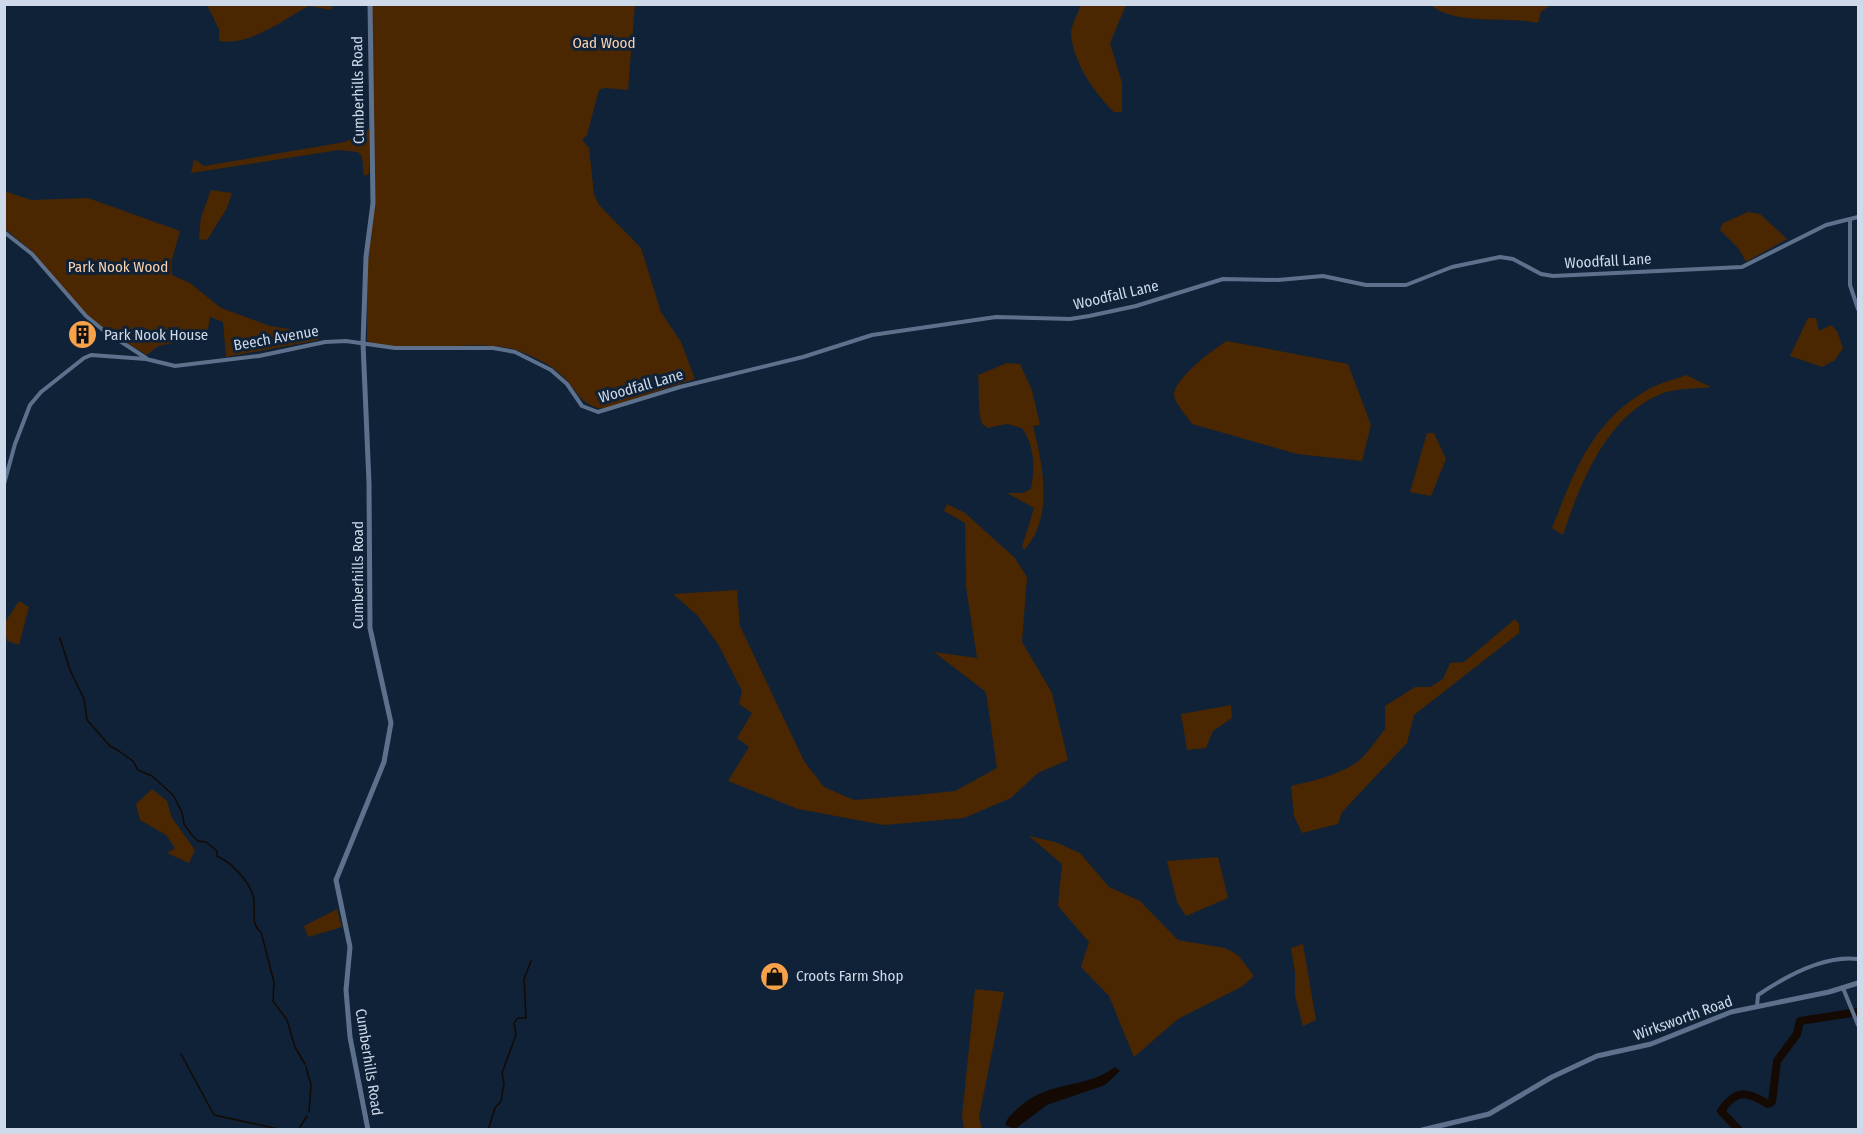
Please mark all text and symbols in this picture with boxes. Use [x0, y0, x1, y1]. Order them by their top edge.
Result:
park label: Oad Wood [572, 34, 636, 52]
street label: Cumberhills Road [348, 36, 368, 144]
street label: Woodfall Lane [1564, 250, 1652, 272]
park label: Park Nook Wood [68, 258, 168, 276]
street label: Woodfall Lane [1072, 276, 1160, 314]
building icon: Park Nook House [67, 319, 99, 351]
street label: Beech Avenue [232, 322, 320, 354]
place label: Park Nook House [104, 326, 208, 344]
street label: Woodfall Lane [597, 365, 685, 407]
street label: Cumberhills Road [349, 521, 367, 629]
shop icon: Croots Farm Shop [759, 960, 791, 992]
place label: Croots Farm Shop [796, 967, 903, 985]
street label: Wirksworth Road [1631, 992, 1735, 1044]
street label: Cumberhills Road [352, 1007, 386, 1117]

